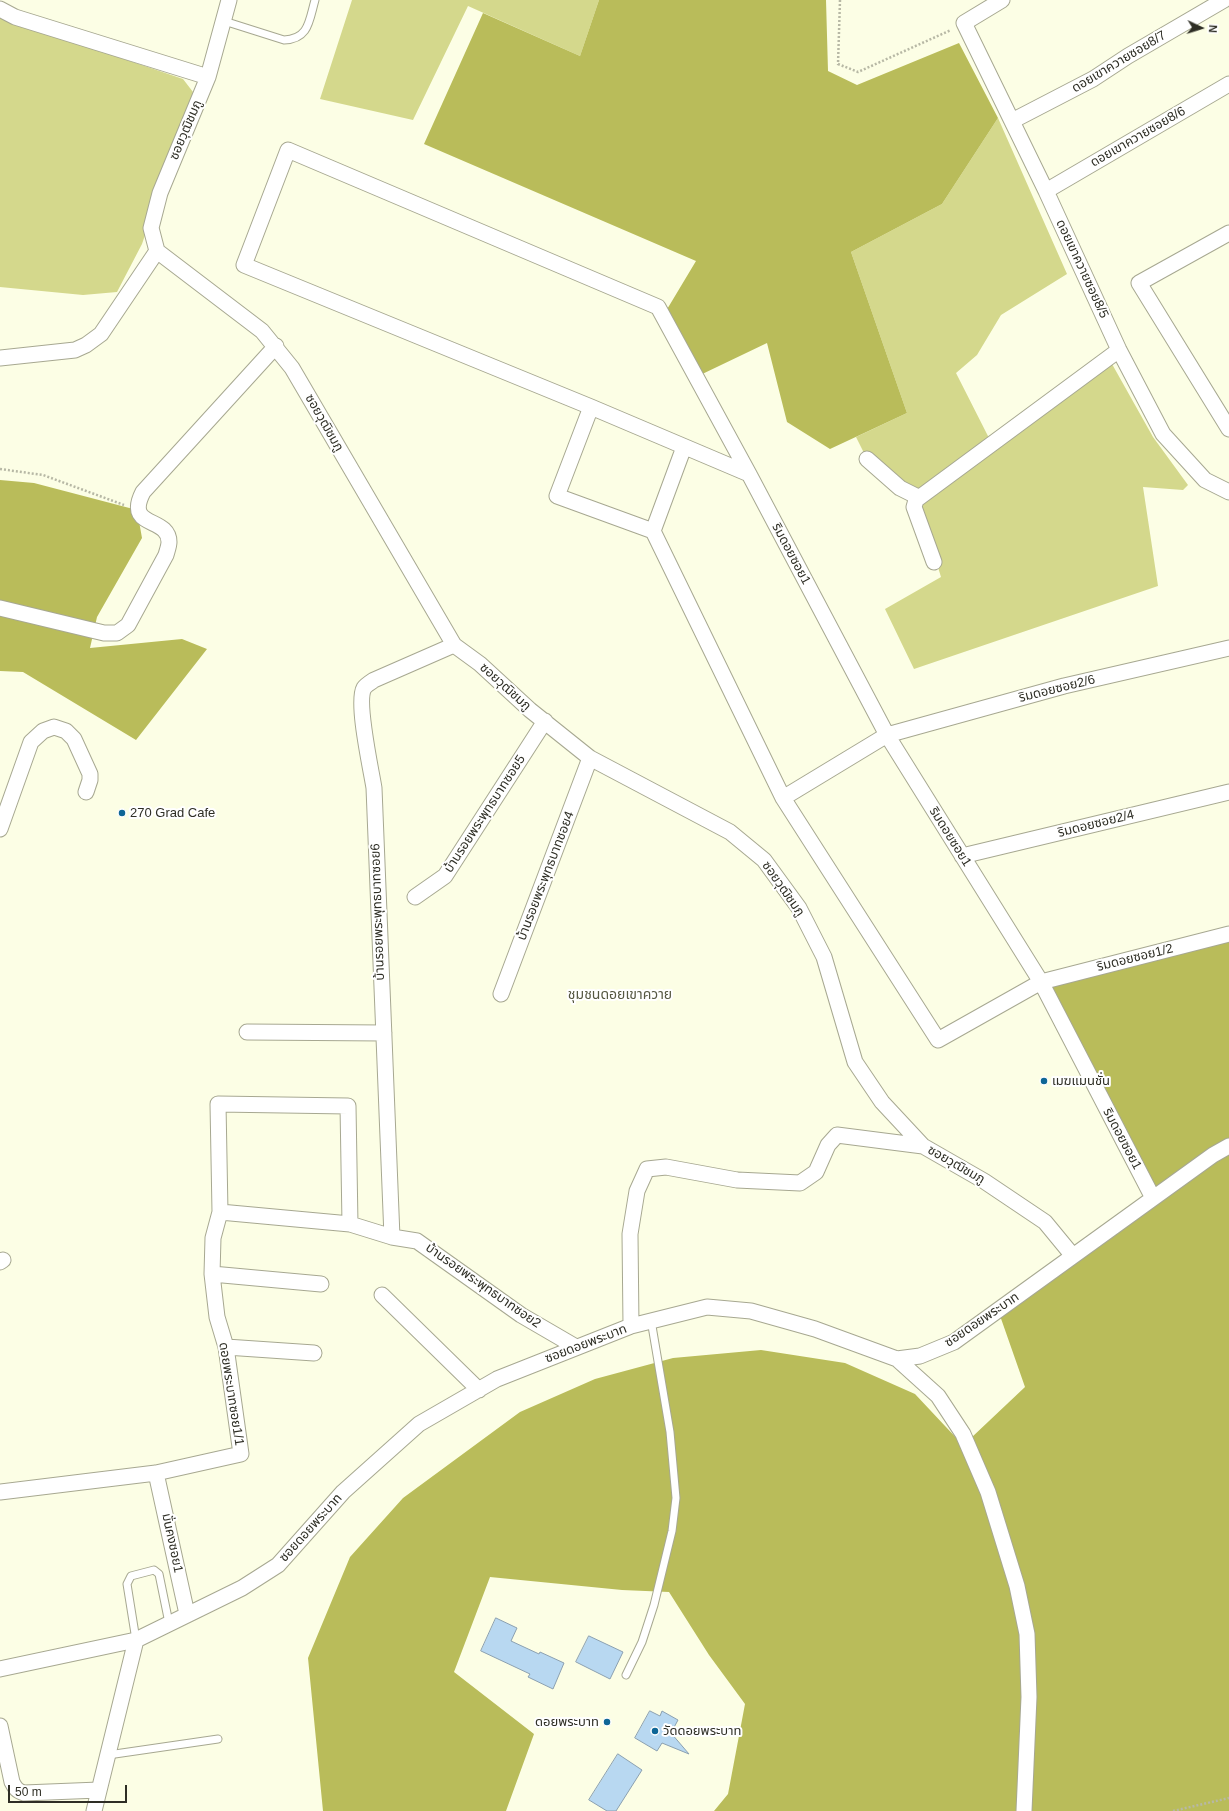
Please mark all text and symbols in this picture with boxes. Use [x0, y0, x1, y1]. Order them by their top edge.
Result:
north arrow [1181, 8, 1221, 48]
text: N [1207, 24, 1219, 33]
street label: ดอยเขาควายซอย8/7 [1069, 28, 1169, 96]
street label: ซอยวุฒิชมภู [166, 98, 206, 162]
street label: ดอยเขาควายซอย8/6 [1088, 103, 1188, 171]
street label: ดอยเขาควายซอย8/5 [1052, 217, 1112, 321]
street label: ซอยวุฒิชมภู [301, 392, 347, 454]
street label: ริมดอยซอย1 [768, 521, 814, 587]
street label: ซอยวุฒิชมภู [476, 660, 534, 714]
street label: ริมดอยซอย2/6 [1017, 672, 1097, 706]
street label: บ้านรอยพระพุทธบาทซอย5 [441, 752, 529, 876]
street label: ริมดอยซอย1 [926, 804, 974, 870]
place label: 270 Grad Cafe [130, 805, 215, 821]
street label: ริมดอยซอย2/4 [1056, 807, 1136, 841]
marker: 270 Grad Cafe [117, 808, 127, 818]
street label: บ้านรอยพระพุทธบาทซอย4 [514, 809, 578, 943]
street label: บ้านรอยพระพุทธบาทซอย6 [368, 843, 388, 981]
street label: ซอยวุฒิชมภู [758, 859, 808, 919]
street label: ริมดอยซอย1/2 [1095, 941, 1175, 975]
district label: ชุมชนดอยเขาควาย [568, 987, 672, 1003]
place label: เมฆแมนชั่น [1052, 1073, 1110, 1089]
marker: เมฆแมนชั่น [1039, 1076, 1049, 1086]
street label: ริมดอยซอย1 [1099, 1106, 1145, 1172]
street label: ซอยวุฒิชมภู [925, 1142, 987, 1188]
street label: บ้านรอยพระพุทธบาทซอย2 [422, 1240, 544, 1332]
street label: ซอยดอยพระบาท [942, 1289, 1022, 1351]
street label: ซอยดอยพระบาท [543, 1321, 629, 1367]
street label: ดอยพระบาทซอย1/1 [215, 1341, 247, 1447]
street label: ซอยดอยพระบาท [276, 1491, 346, 1565]
street label: มั่นคงซอย1 [158, 1512, 186, 1574]
place label: ดอยพระบาท [535, 1714, 599, 1730]
marker: ดอยพระบาท [602, 1717, 612, 1727]
place label: วัดดอยพระบาท [663, 1723, 741, 1739]
marker: วัดดอยพระบาท [650, 1726, 660, 1736]
scale bar [10, 1777, 129, 1803]
text: 50 m [15, 1785, 42, 1799]

